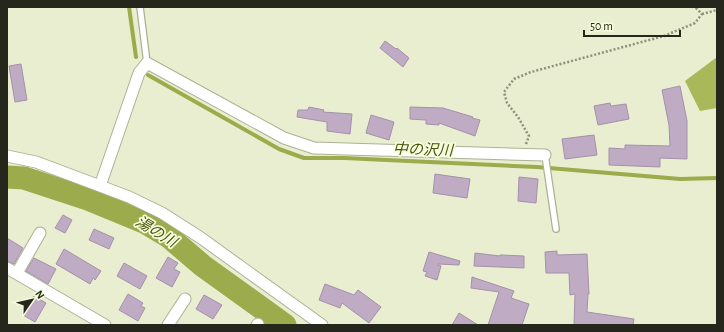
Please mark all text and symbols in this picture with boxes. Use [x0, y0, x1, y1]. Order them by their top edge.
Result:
scale bar [584, 12, 680, 38]
text: 50 m [590, 20, 613, 32]
water label: 中の沢川 [393, 140, 455, 159]
water label: 湯の川 [133, 213, 181, 251]
north arrow [12, 280, 52, 320]
text: N [33, 288, 47, 301]

